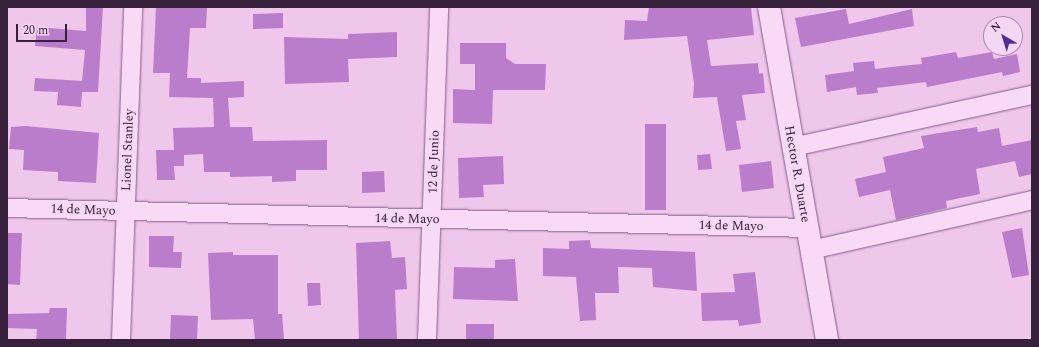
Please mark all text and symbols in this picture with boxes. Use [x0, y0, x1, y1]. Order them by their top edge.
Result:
scale bar [18, 16, 69, 42]
north arrow [983, 16, 1023, 56]
text: N [987, 17, 1005, 36]
text: 20 m [23, 21, 48, 40]
street label: Lionel Stanley [119, 109, 137, 191]
street label: Hector R. Duarte [781, 124, 813, 224]
street label: 12 de Junio [425, 130, 443, 194]
street label: 14 de Mayo [50, 201, 116, 219]
street label: 14 de Mayo [374, 211, 440, 227]
street label: 14 de Mayo [698, 218, 764, 234]

